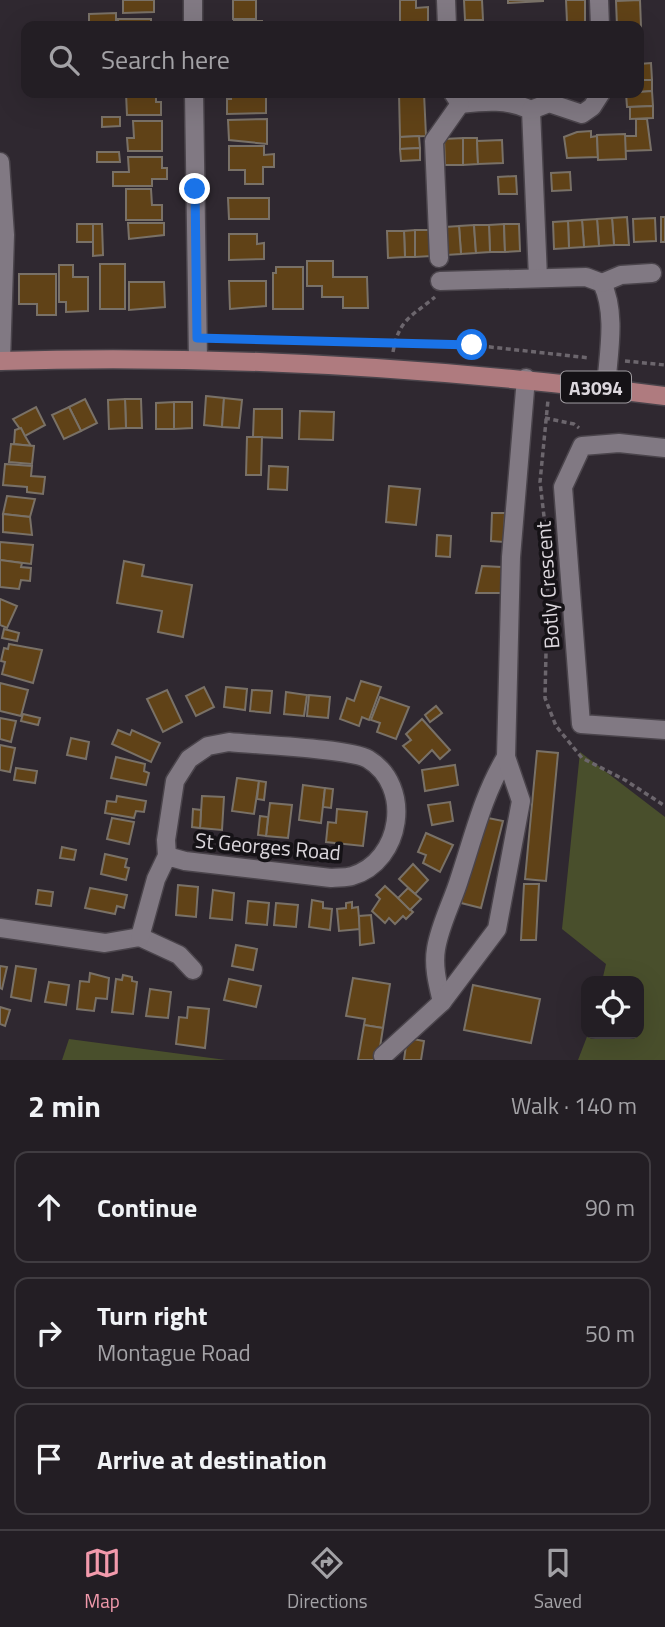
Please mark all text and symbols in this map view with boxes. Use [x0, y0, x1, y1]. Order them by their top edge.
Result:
search box [21, 21, 644, 98]
text: Search here [101, 40, 230, 79]
icon: search [45, 41, 83, 79]
route end [179, 173, 210, 204]
route start [456, 329, 487, 360]
road number: A3094 [561, 372, 631, 402]
street label: Botly Crescent [527, 519, 567, 650]
street label: St Georges Road [194, 824, 342, 868]
map controls [581, 976, 644, 1039]
button: locate [581, 976, 644, 1039]
text: 2 min [28, 1083, 101, 1129]
text: Walk · 140 m [511, 1088, 637, 1123]
icon: ahead [30, 1188, 68, 1226]
text: Continue [97, 1188, 197, 1227]
text: 90 m [585, 1190, 635, 1225]
text: Turn right [97, 1296, 208, 1335]
icon: right [30, 1314, 68, 1352]
text: 50 m [585, 1316, 635, 1351]
text: Montague Road [97, 1335, 251, 1370]
icon: arrive [30, 1440, 68, 1478]
text: Arrive at destination [97, 1440, 327, 1479]
tab: Map [83, 1544, 121, 1615]
tab: Directions [287, 1544, 368, 1615]
tab: Saved [534, 1544, 582, 1615]

